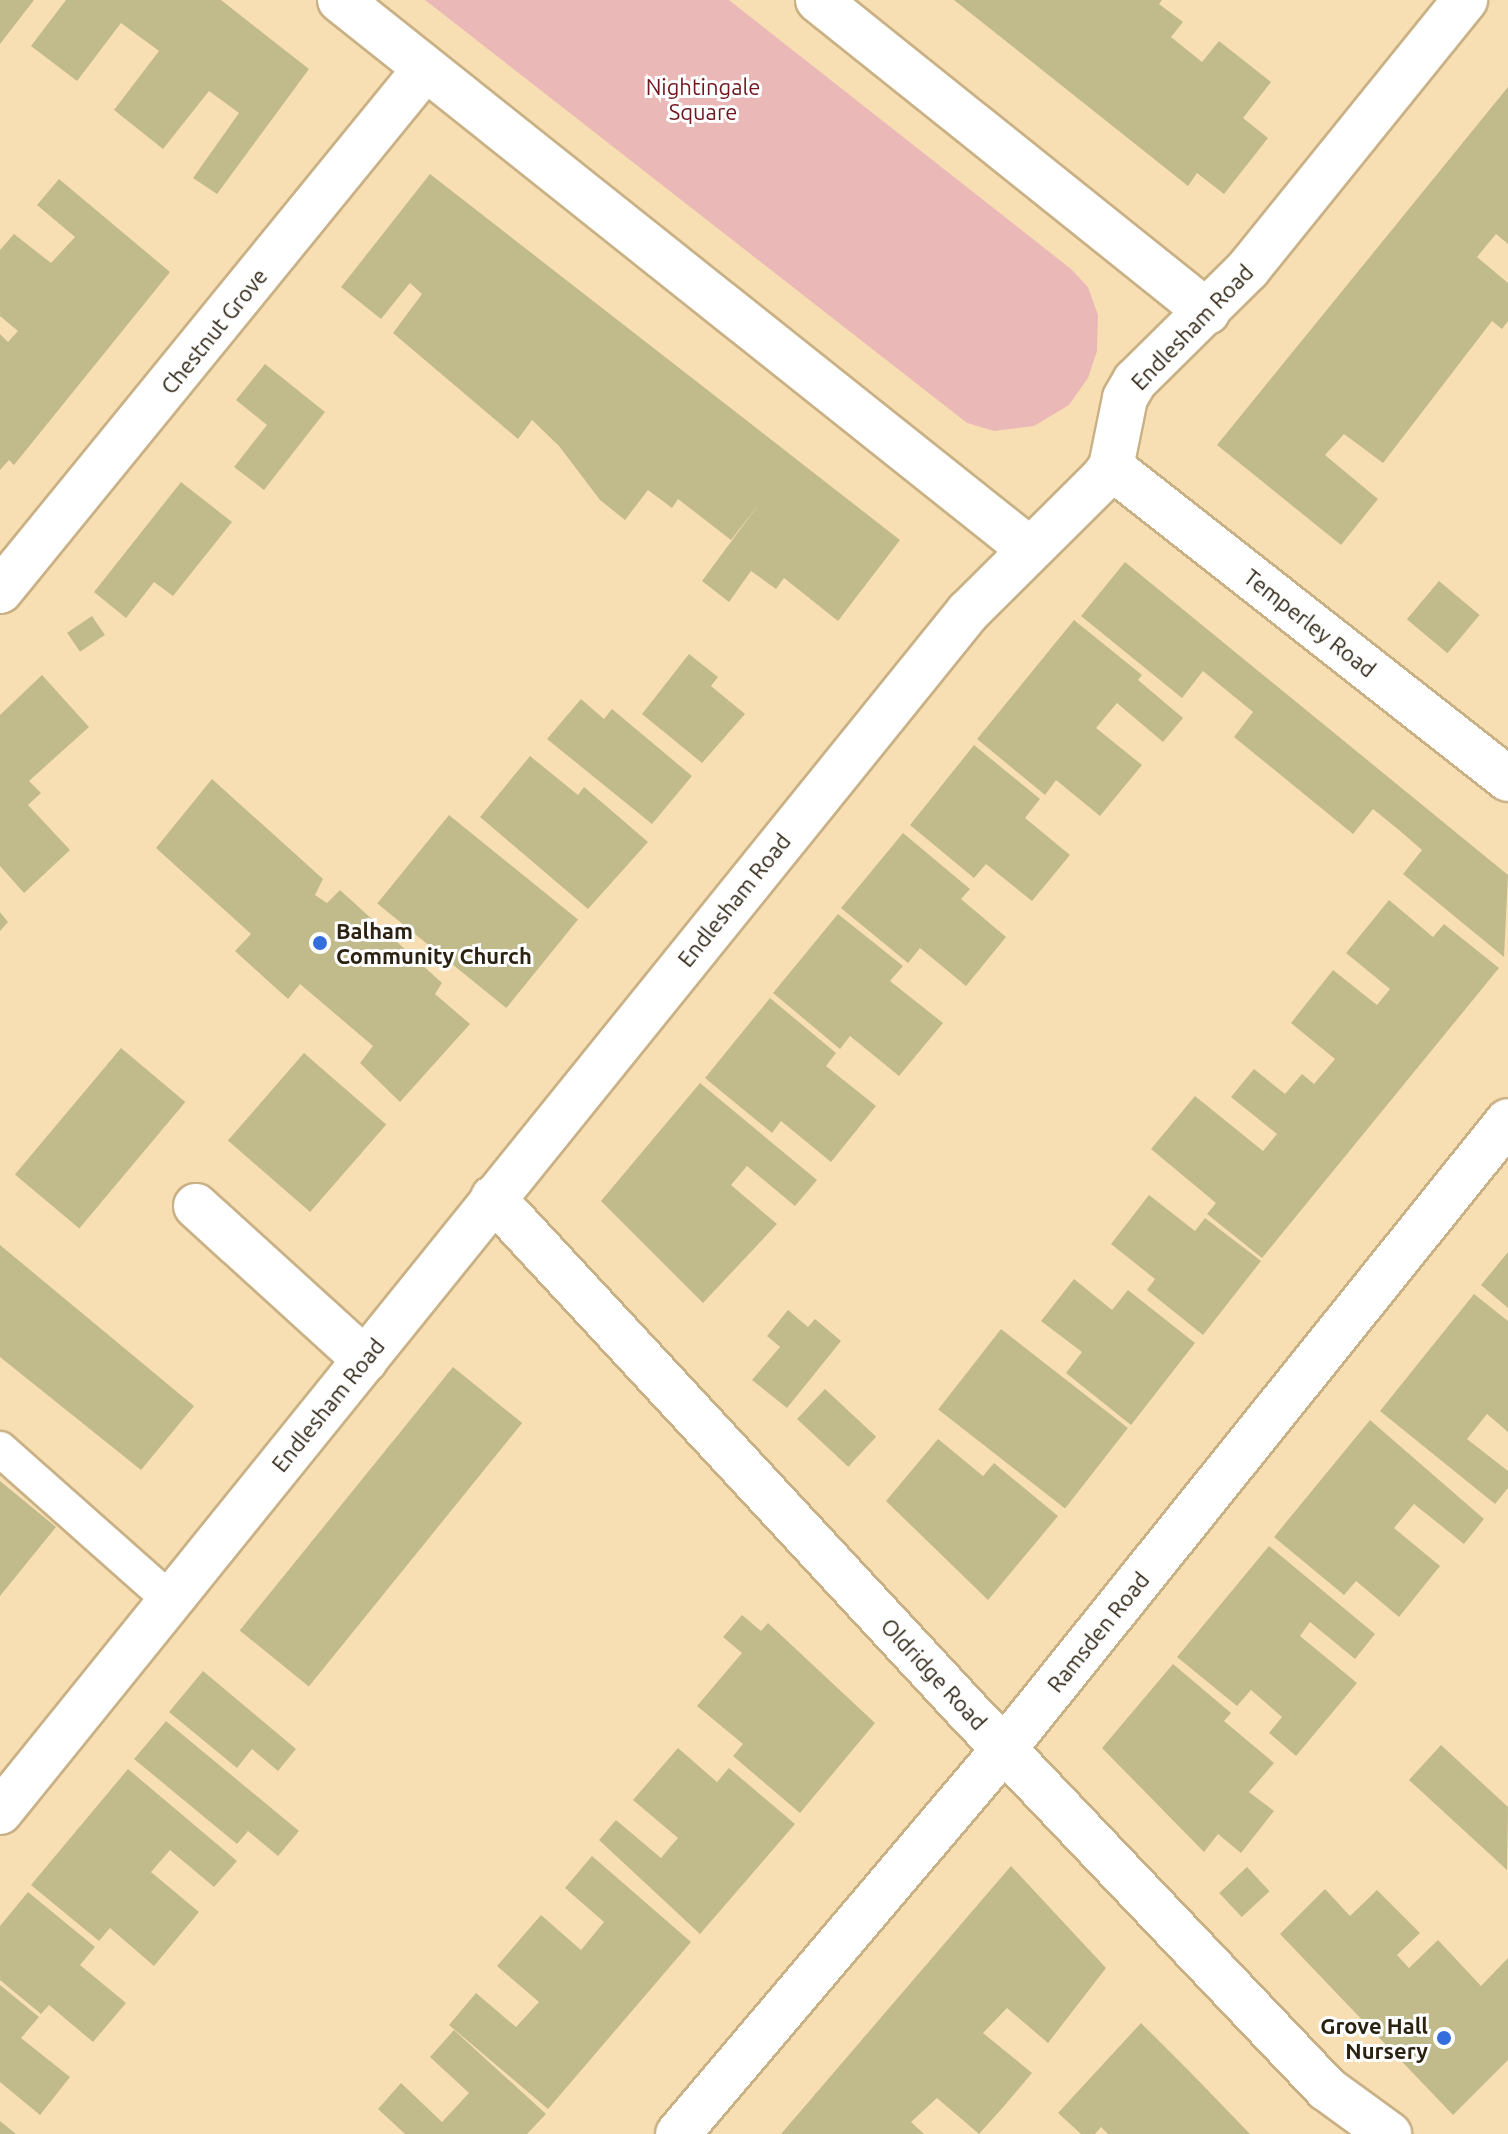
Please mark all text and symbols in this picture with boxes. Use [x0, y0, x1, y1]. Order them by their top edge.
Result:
park label: Nightingale Square [646, 73, 760, 124]
street label: Endlesham Road [1126, 259, 1258, 395]
street label: Chestnut Grove [155, 263, 273, 399]
street label: Temperley Road [1239, 563, 1381, 683]
street label: Endlesham Road [672, 828, 796, 972]
place label: Balham Community Church [336, 917, 532, 968]
marker: Balham Community Church [311, 934, 329, 952]
street label: Endlesham Road [266, 1333, 390, 1477]
street label: Ramsden Road [1042, 1567, 1154, 1697]
street label: Oldridge Road [876, 1613, 992, 1735]
place label: Grove Hall Nursery [1320, 2012, 1428, 2064]
marker: Grove Hall Nursery [1435, 2029, 1453, 2047]

